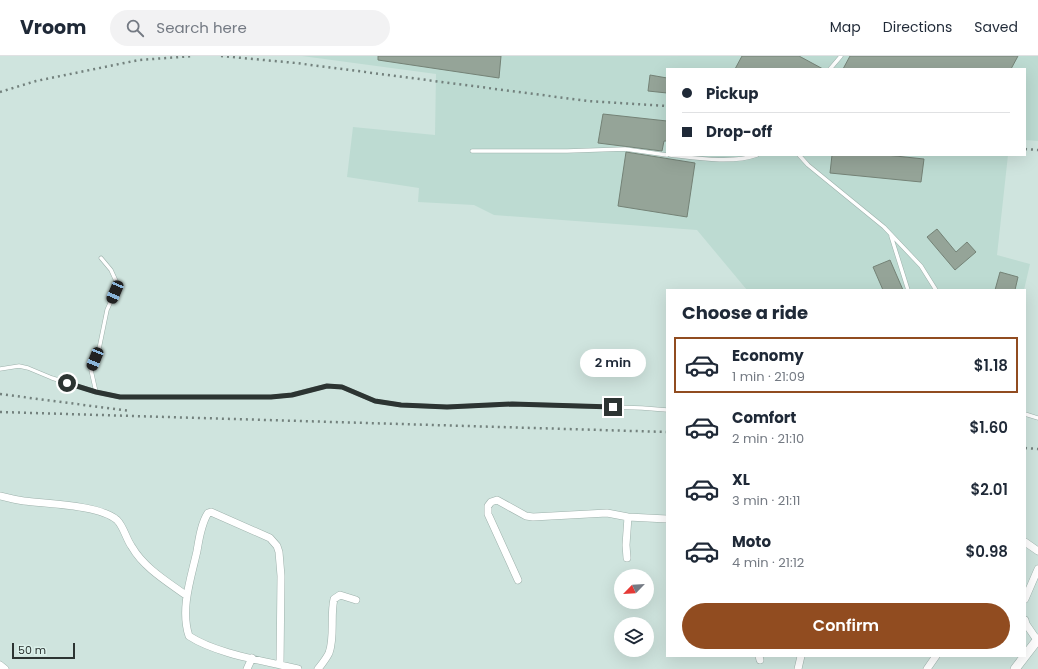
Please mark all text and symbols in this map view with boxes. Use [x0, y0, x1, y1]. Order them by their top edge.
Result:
search box [110, 10, 390, 46]
text: Vroom [20, 14, 86, 41]
icon: search [124, 17, 146, 39]
text: Search here [156, 17, 247, 38]
text: Map [830, 17, 861, 37]
text: Directions [883, 17, 952, 37]
text: Saved [974, 17, 1018, 37]
text: Pickup [706, 83, 758, 104]
text: Drop-off [706, 121, 772, 142]
car [105, 279, 125, 305]
text: Choose a ride [682, 300, 808, 325]
text: Economy [732, 345, 804, 366]
car [85, 346, 105, 372]
icon: car [684, 347, 720, 383]
callout: 2 min [580, 349, 646, 377]
text: 2 min [595, 353, 631, 372]
text: $1.18 [974, 355, 1008, 376]
text: 1 min · 21:09 [732, 367, 805, 386]
route start [58, 374, 76, 392]
route end [604, 398, 622, 416]
text: Comfort [732, 407, 796, 428]
icon: car [684, 409, 720, 445]
text: $1.60 [970, 417, 1008, 438]
text: 2 min · 21:10 [732, 429, 804, 448]
text: XL [732, 469, 750, 490]
icon: car [684, 471, 720, 507]
text: $2.01 [971, 479, 1008, 500]
text: 3 min · 21:11 [732, 491, 800, 510]
text: Moto [732, 531, 771, 552]
icon: car [684, 533, 720, 569]
text: $0.98 [966, 541, 1008, 562]
text: 4 min · 21:12 [732, 553, 804, 572]
north arrow [614, 569, 654, 609]
map controls [614, 569, 654, 657]
button: Confirm [682, 603, 1010, 649]
button: layers [614, 617, 654, 657]
scale bar [12, 641, 75, 660]
text: 50 m [18, 642, 46, 658]

